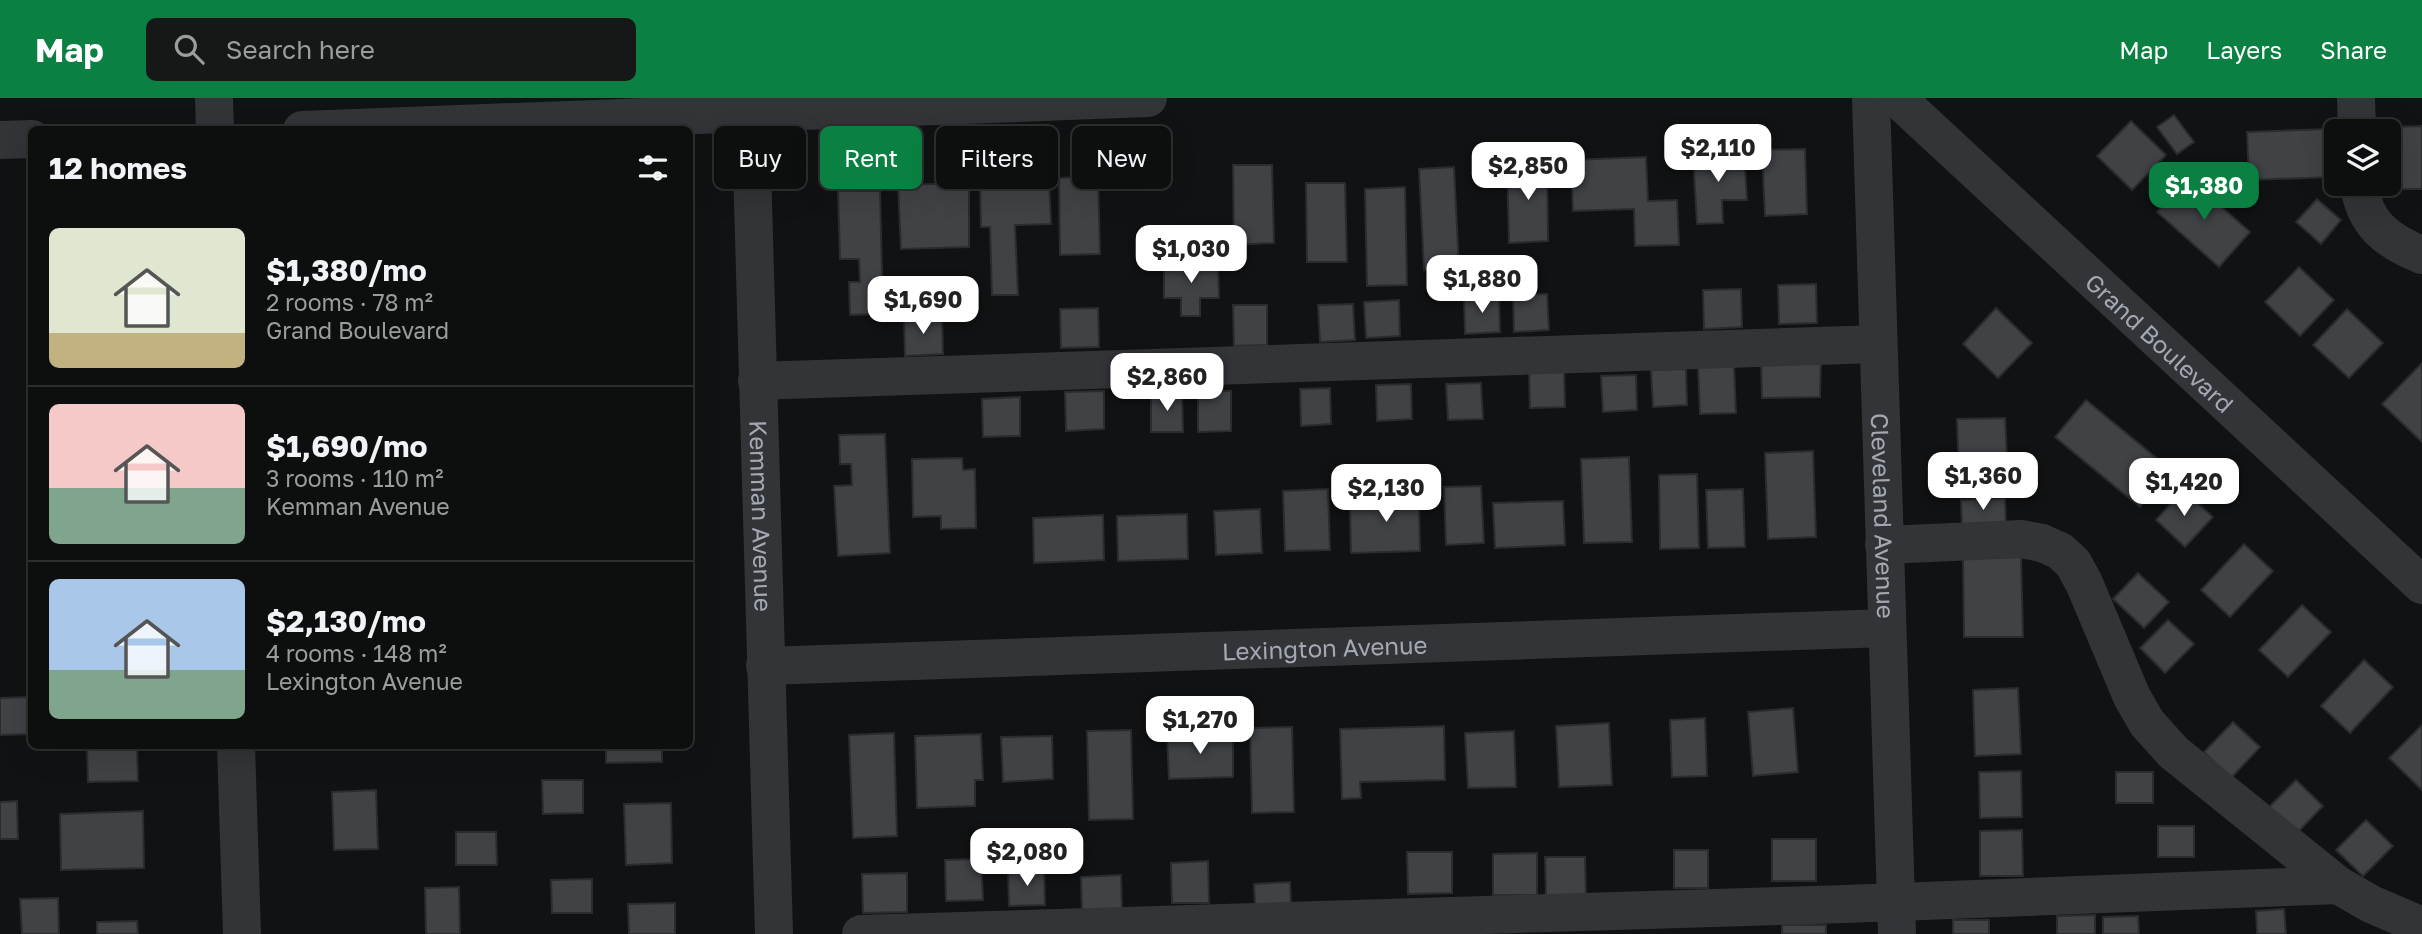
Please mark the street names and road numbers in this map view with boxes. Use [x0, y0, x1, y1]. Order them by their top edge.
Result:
street label: Grand Boulevard [2080, 266, 2240, 418]
street label: Cleveland Avenue [1866, 413, 1902, 619]
street label: Kemman Avenue [745, 420, 779, 612]
street label: Lexington Avenue [1221, 629, 1428, 665]

